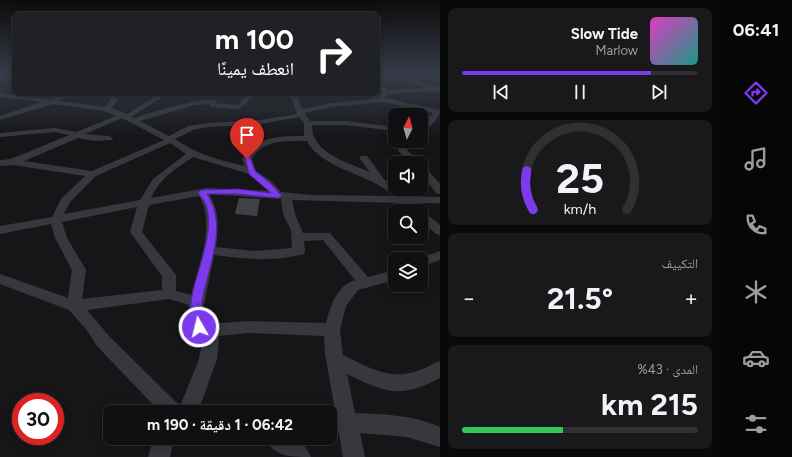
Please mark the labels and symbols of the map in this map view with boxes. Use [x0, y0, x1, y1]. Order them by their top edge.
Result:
north arrow [388, 108, 428, 148]
pin [230, 118, 264, 159]
position arrow [178, 306, 220, 348]
speed limit sign: 30 [12, 393, 64, 445]

